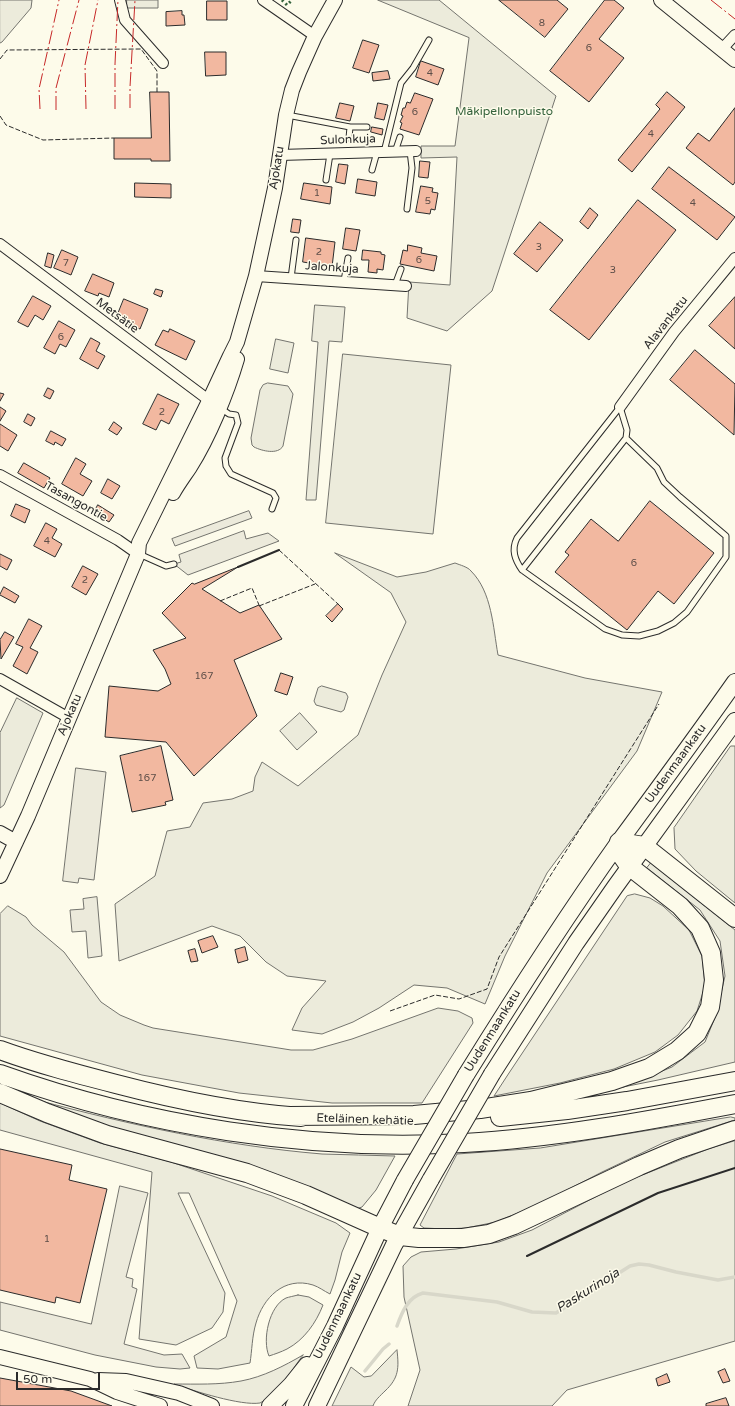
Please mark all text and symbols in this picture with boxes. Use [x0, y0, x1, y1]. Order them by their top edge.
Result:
house number: 8 [539, 17, 545, 29]
house number: 6 [586, 42, 592, 54]
house number: 4 [427, 67, 433, 79]
park label: Mäkipellonpuisto [455, 105, 553, 119]
house number: 6 [412, 106, 418, 118]
house number: 4 [648, 128, 654, 140]
street label: Sulonkuja [320, 132, 376, 148]
street label: Ajokatu [266, 145, 288, 191]
house number: 1 [314, 187, 320, 199]
house number: 5 [425, 195, 431, 207]
house number: 4 [690, 197, 696, 209]
house number: 3 [536, 241, 542, 253]
house number: 2 [316, 246, 322, 258]
house number: 6 [416, 254, 422, 266]
house number: 7 [63, 257, 69, 269]
street label: Jalonkuja [305, 259, 359, 277]
house number: 3 [610, 264, 616, 276]
street label: Alavankatu [641, 293, 691, 353]
street label: Metsätie [93, 295, 141, 337]
house number: 6 [58, 331, 64, 343]
house number: 2 [159, 406, 165, 418]
street label: Tasangontie [42, 479, 110, 525]
house number: 4 [44, 535, 50, 547]
house number: 6 [631, 557, 637, 569]
house number: 2 [82, 574, 88, 586]
house number: 167 [195, 670, 213, 682]
street label: Ajokatu [55, 692, 85, 738]
street label: Uudenmaankatu [642, 722, 710, 806]
house number: 167 [138, 772, 156, 784]
street label: Uudenmaankatu [462, 987, 524, 1075]
street label: Eteläinen kehätie [316, 1111, 414, 1129]
house number: 1 [44, 1233, 50, 1245]
water label: Paskurinoja [554, 1265, 622, 1317]
street label: Uudenmaankatu [311, 1270, 365, 1362]
scale bar [18, 1364, 102, 1390]
text: 50 m [23, 1372, 52, 1386]

